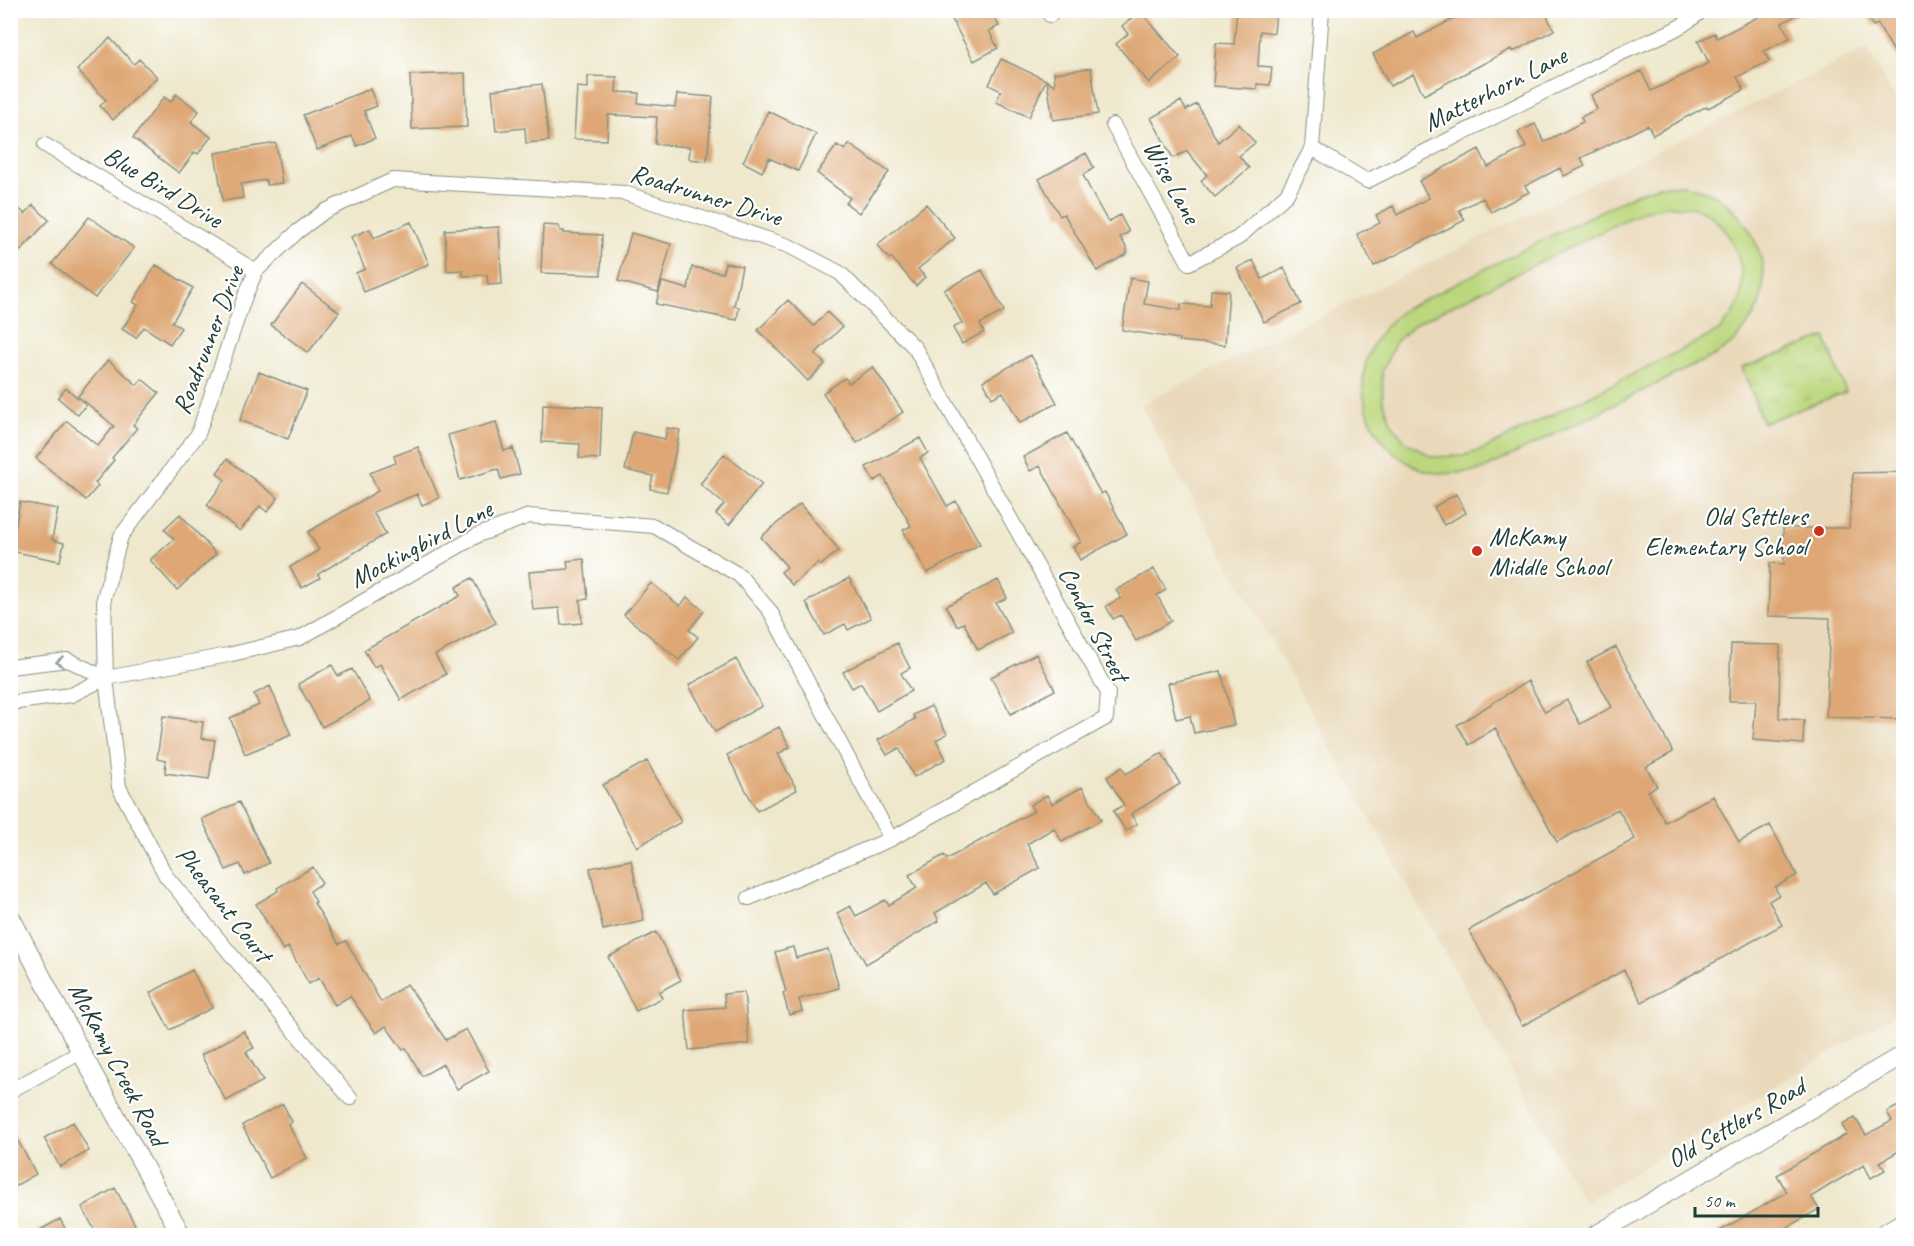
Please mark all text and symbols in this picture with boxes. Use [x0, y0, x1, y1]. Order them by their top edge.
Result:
street label: Matterhorn Lane [1418, 38, 1573, 139]
street label: Wise Lane [1136, 135, 1209, 232]
street label: Blue Bird Drive [97, 139, 230, 236]
street label: Roadrunner Drive [626, 156, 787, 234]
street label: Roadrunner Drive [165, 260, 252, 419]
street label: Mockingbird Lane [344, 492, 499, 595]
place label: Old Settlers Elementary School [1645, 500, 1812, 563]
place label: McKamy Middle School [1489, 520, 1613, 583]
marker: Old Settlers Elementary School [1812, 524, 1826, 538]
marker: McKamy Middle School [1470, 544, 1484, 558]
street label: Condor Street [1051, 561, 1139, 690]
one-way arrow [55, 655, 64, 668]
street label: Pheasant Court [168, 839, 282, 971]
street label: McKamy Creek Road [61, 977, 177, 1155]
street label: Old Settlers Road [1661, 1068, 1814, 1176]
scale bar [1695, 1180, 1818, 1218]
text: 50 m [1704, 1190, 1737, 1212]

